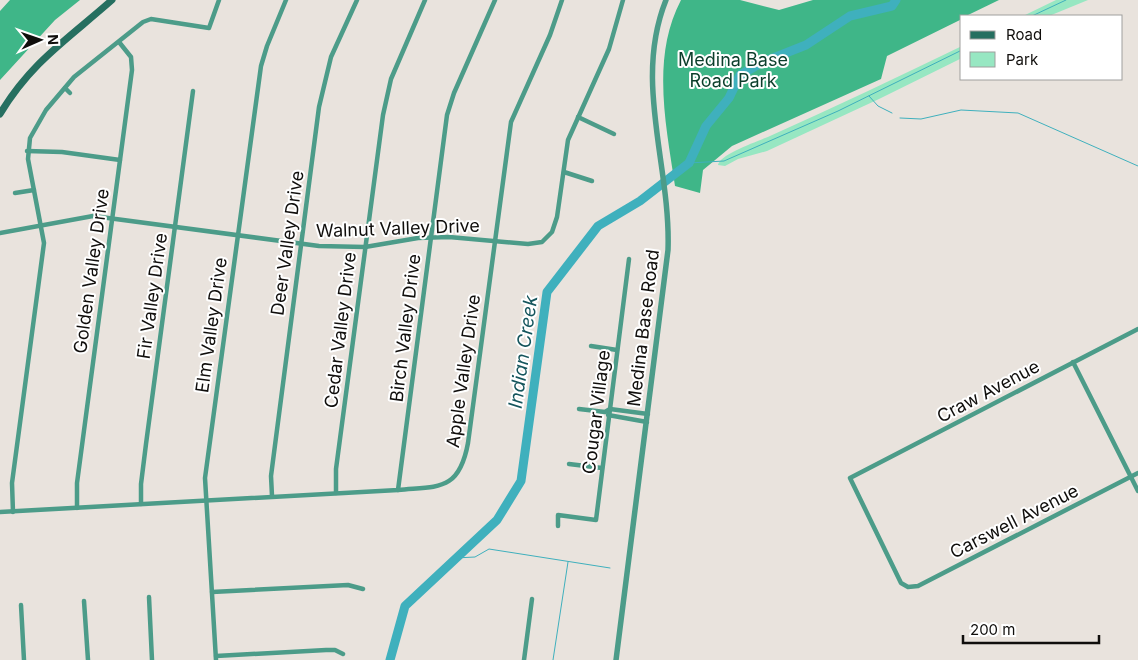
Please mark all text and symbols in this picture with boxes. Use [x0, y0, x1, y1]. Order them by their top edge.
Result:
north arrow [15, 15, 65, 65]
legend [960, 15, 1123, 80]
text: Road [1006, 25, 1042, 44]
text: N [45, 34, 62, 45]
park label: Medina Base Road Park [678, 49, 788, 91]
text: Park [1006, 50, 1039, 69]
street label: Deer Valley Drive [266, 169, 308, 317]
street label: Golden Valley Drive [69, 187, 113, 355]
street label: Walnut Valley Drive [316, 215, 480, 241]
street label: Fir Valley Drive [133, 232, 171, 360]
street label: Medina Base Road [623, 248, 663, 408]
street label: Cedar Valley Drive [320, 251, 360, 409]
street label: Birch Valley Drive [386, 253, 424, 403]
street label: Elm Valley Drive [191, 256, 231, 394]
street label: Apple Valley Drive [442, 293, 484, 449]
water label: Indian Creek [504, 293, 542, 410]
street label: Cougar Village [578, 349, 614, 475]
street label: Craw Avenue [933, 355, 1043, 427]
street label: Carswell Avenue [946, 480, 1082, 562]
scale bar [963, 612, 1099, 644]
text: 200 m [970, 620, 1015, 639]

